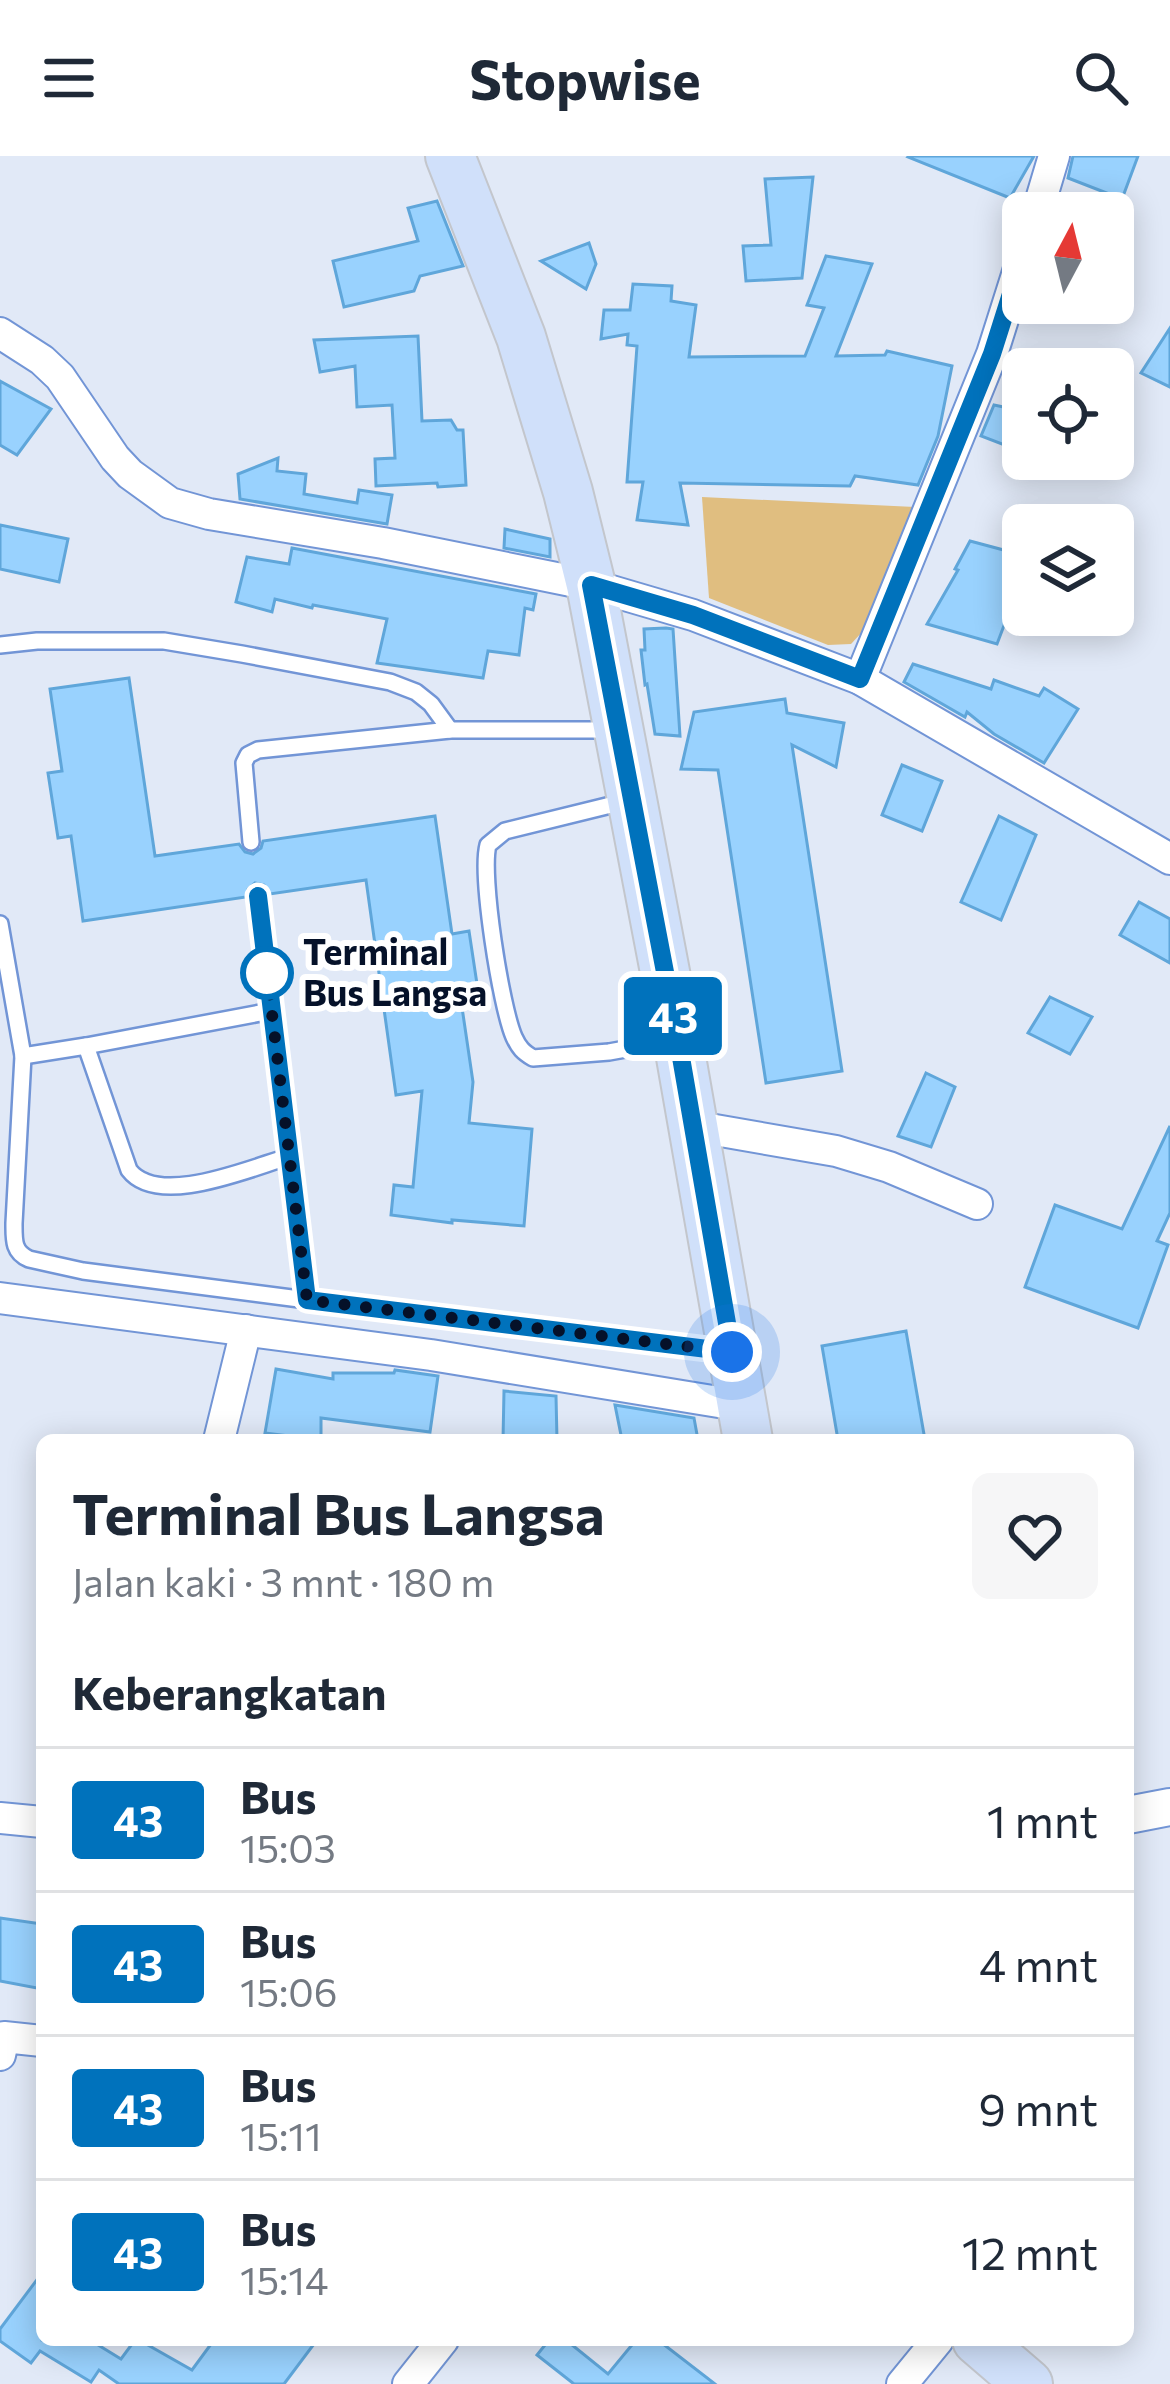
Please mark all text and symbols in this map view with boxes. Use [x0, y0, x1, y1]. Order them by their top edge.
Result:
icon: menu [36, 45, 102, 111]
text: Stopwise [469, 45, 701, 111]
icon: search [1068, 45, 1134, 111]
north arrow [1002, 192, 1134, 324]
map controls [1002, 192, 1134, 636]
button: locate [1002, 348, 1134, 480]
button: layers [1002, 504, 1134, 636]
place label: Terminal Bus Langsa [303, 928, 487, 1013]
marker: Terminal Bus Langsa [242, 948, 292, 998]
line badge: 43 [619, 977, 727, 1055]
text: 43 [648, 990, 698, 1042]
your location [702, 1322, 762, 1382]
button: heart [972, 1473, 1098, 1599]
text: Terminal Bus Langsa [72, 1477, 605, 1547]
text: Jalan kaki · 3 mnt · 180 m [72, 1557, 494, 1605]
text: Keberangkatan [72, 1664, 386, 1719]
text: Bus [240, 1768, 316, 1823]
text: 1 mnt [987, 1792, 1098, 1847]
text: 43 [113, 1794, 163, 1846]
text: 15:03 [240, 1823, 336, 1871]
text: Bus [240, 1912, 316, 1967]
text: 4 mnt [979, 1936, 1098, 1991]
text: 43 [113, 1938, 163, 1990]
text: 15:06 [240, 1967, 337, 2015]
text: Bus [240, 2056, 316, 2111]
text: 9 mnt [979, 2080, 1098, 2135]
text: 43 [113, 2082, 163, 2134]
text: 15:11 [240, 2111, 322, 2159]
text: Bus [240, 2200, 316, 2255]
text: 12 mnt [962, 2224, 1098, 2279]
text: 43 [113, 2226, 163, 2278]
text: 15:14 [240, 2255, 328, 2303]

